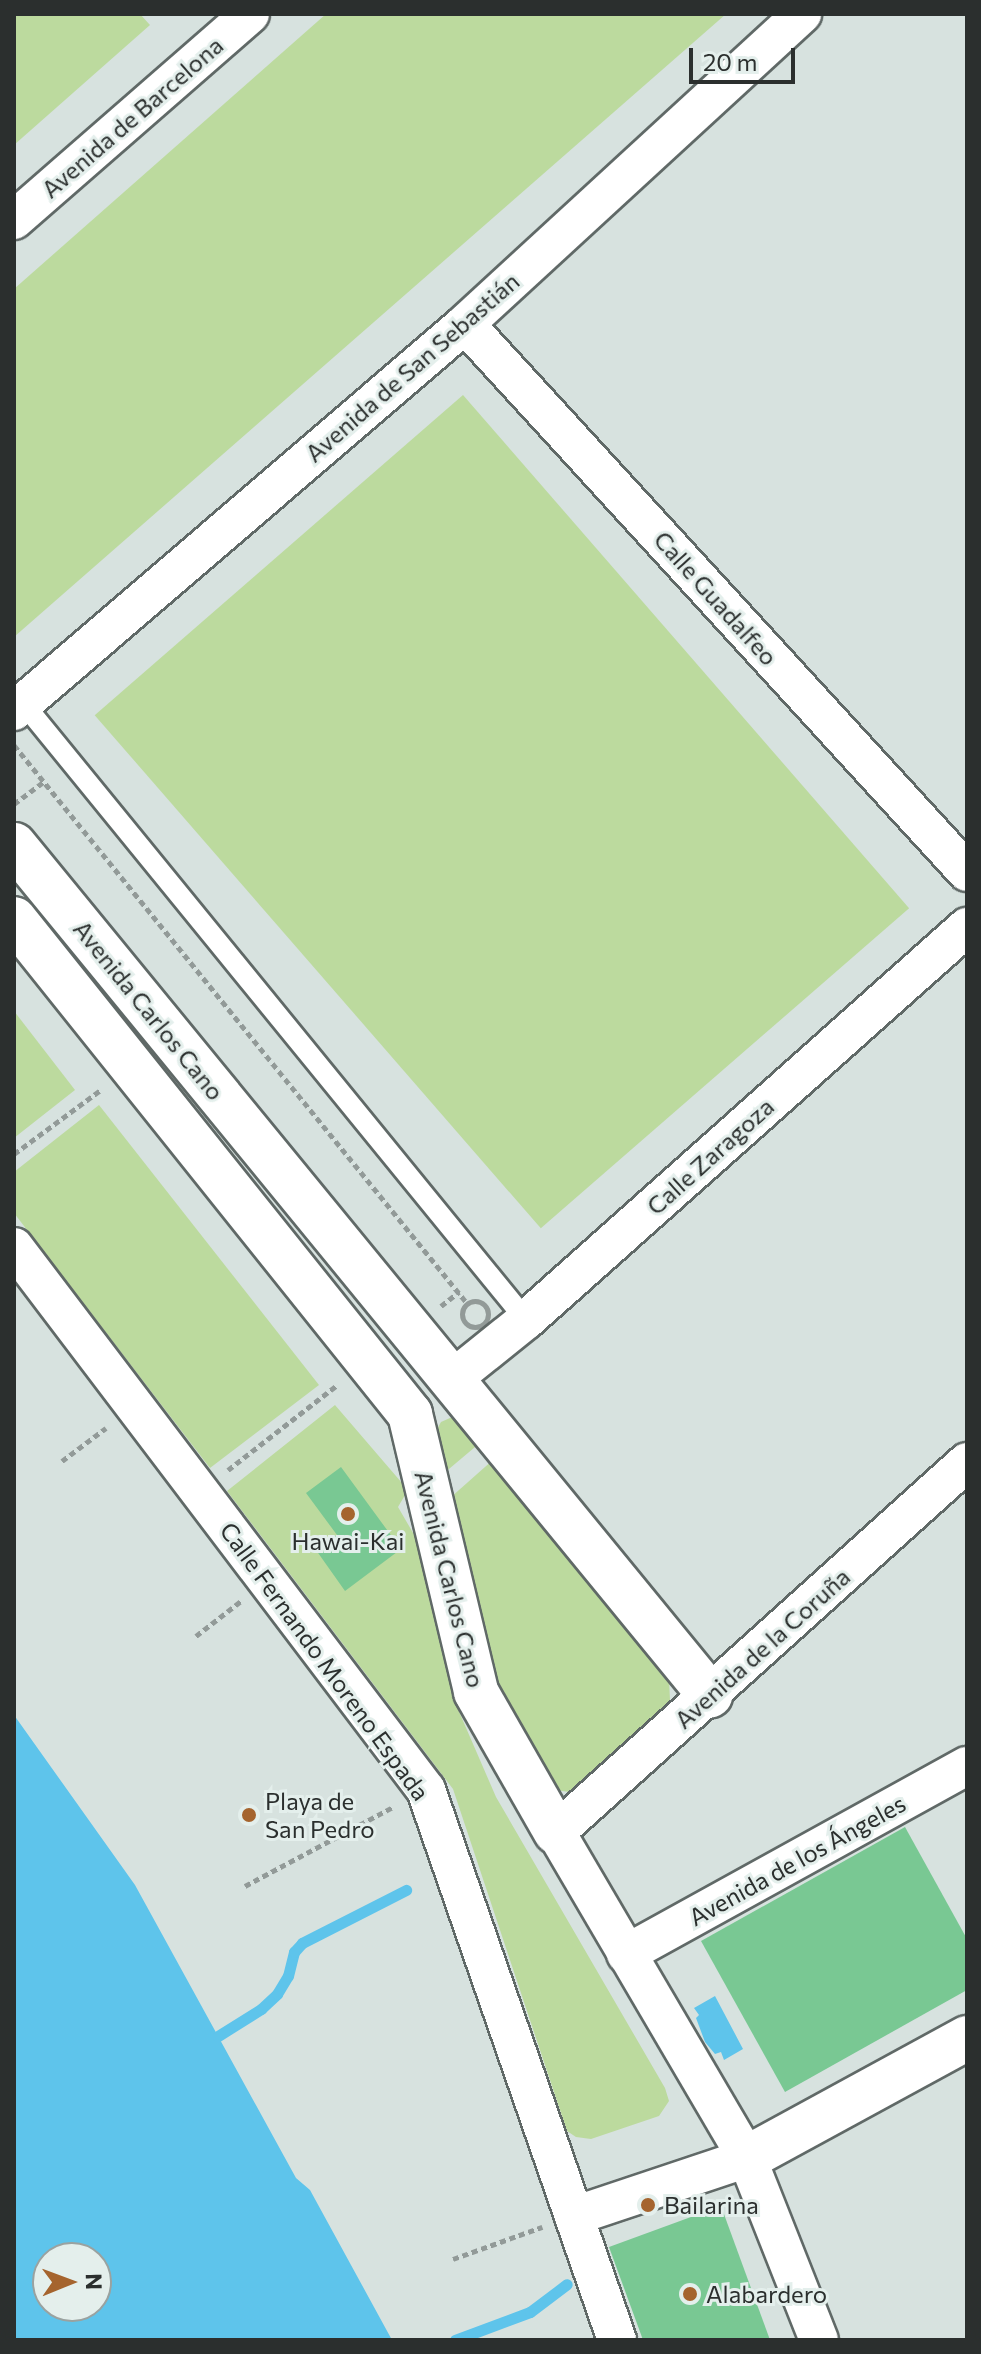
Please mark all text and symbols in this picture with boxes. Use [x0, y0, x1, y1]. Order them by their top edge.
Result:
street label: Avenida de Barcelona [35, 30, 229, 204]
scale bar [693, 32, 799, 82]
text: 20 m [703, 47, 757, 76]
street label: Avenida de San Sebastián [299, 266, 525, 468]
street label: Calle Guadalfeo [648, 525, 784, 671]
street label: Avenida Carlos Cano [68, 914, 230, 1106]
street label: Calle Zaragoza [641, 1092, 779, 1220]
street label: Avenida Carlos Cano [409, 1468, 491, 1690]
marker: Hawai-Kai [339, 1505, 357, 1523]
street label: Calle Fernando Moreno Espada [214, 1516, 436, 1806]
place label: Hawai-Kai [292, 1527, 404, 1555]
street label: Avenida de la Coruña [669, 1562, 855, 1734]
place label: Playa de San Pedro [265, 1787, 375, 1843]
street label: Avenida de los Ángeles [684, 1788, 910, 1932]
marker: Playa de San Pedro [240, 1806, 258, 1824]
place label: Bailarina [664, 2191, 759, 2219]
marker: Bailarina [639, 2196, 657, 2214]
north arrow [32, 2242, 112, 2322]
text: N [81, 2273, 108, 2290]
place label: Alabardero [706, 2280, 827, 2308]
marker: Alabardero [681, 2285, 699, 2303]

